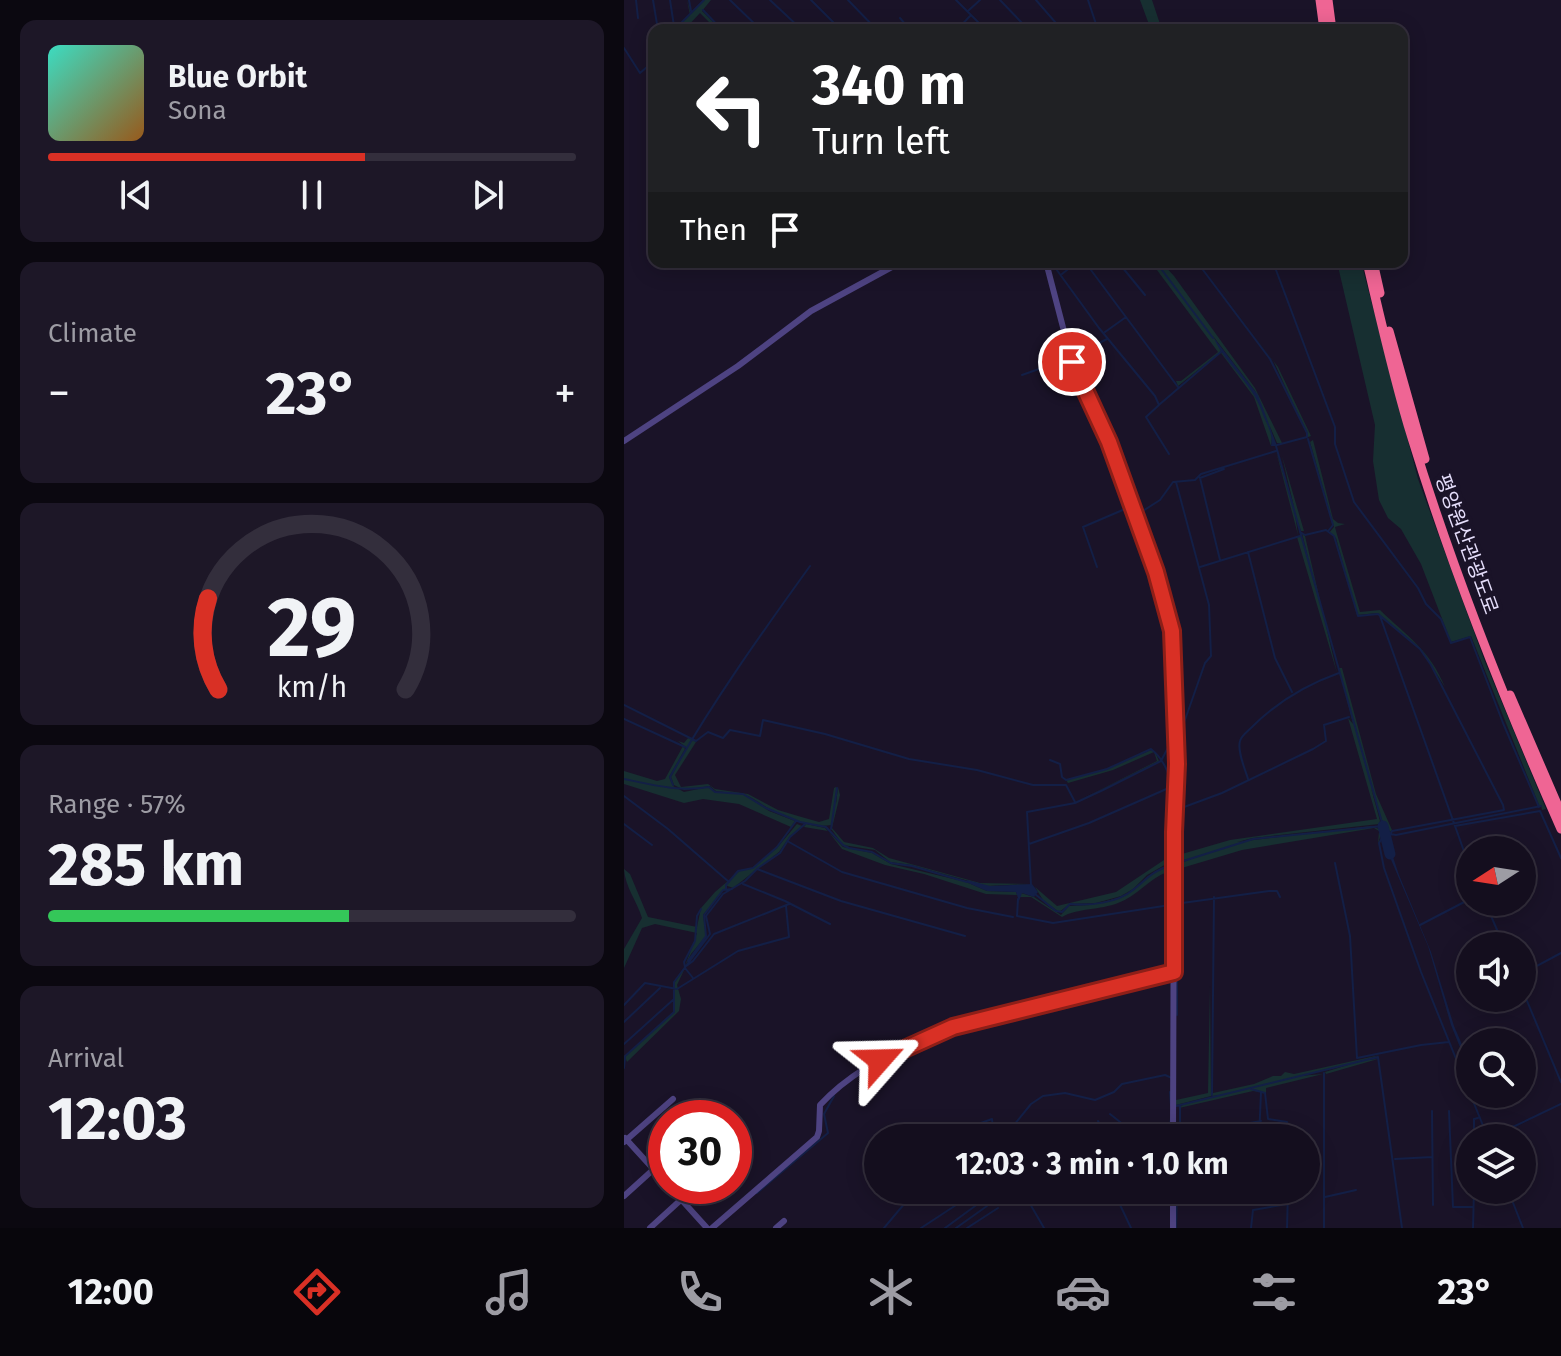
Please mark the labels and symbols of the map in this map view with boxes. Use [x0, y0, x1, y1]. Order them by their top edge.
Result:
pin [1038, 328, 1106, 396]
street label: 평양원산관광도로 [1431, 471, 1503, 617]
north arrow [1456, 836, 1536, 916]
position arrow [838, 1018, 922, 1102]
speed limit sign: 30 [648, 1100, 752, 1204]

